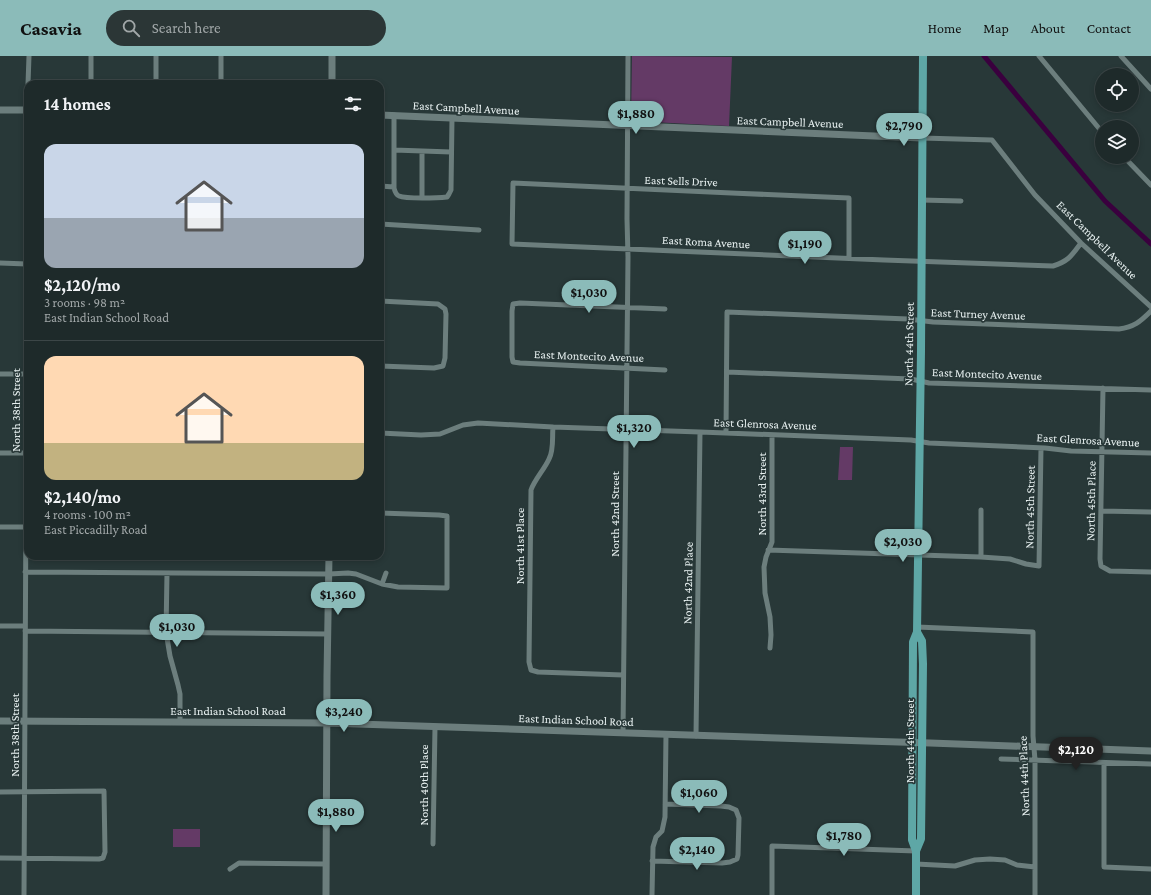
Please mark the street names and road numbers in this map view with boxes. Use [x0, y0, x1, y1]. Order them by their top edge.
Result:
street label: East Campbell Avenue [412, 98, 520, 118]
street label: East Campbell Avenue [736, 113, 844, 131]
street label: East Sells Drive [644, 173, 718, 189]
street label: East Campbell Avenue [1054, 198, 1140, 282]
street label: East Roma Avenue [662, 233, 750, 251]
street label: North 44th Street [901, 301, 917, 386]
street label: East Turney Avenue [930, 305, 1026, 323]
street label: East Montecito Avenue [534, 347, 644, 365]
street label: East Montecito Avenue [932, 365, 1042, 383]
street label: North 38th Street [9, 367, 23, 452]
street label: East Glenrosa Avenue [713, 415, 817, 433]
street label: East Glenrosa Avenue [1036, 430, 1140, 450]
street label: North 43rd Street [755, 451, 769, 536]
street label: North 45th Place [1083, 461, 1099, 541]
street label: North 45th Street [1022, 464, 1038, 549]
street label: North 42nd Street [608, 470, 622, 557]
street label: North 41st Place [513, 508, 527, 584]
street label: North 42nd Place [680, 542, 696, 624]
street label: North 38th Street [8, 692, 22, 777]
street label: North 44th Street [903, 698, 917, 783]
street label: East Indian School Road [170, 704, 286, 718]
street label: East Indian School Road [518, 711, 635, 729]
street label: North 44th Place [1016, 735, 1032, 817]
street label: North 40th Place [417, 744, 431, 826]

